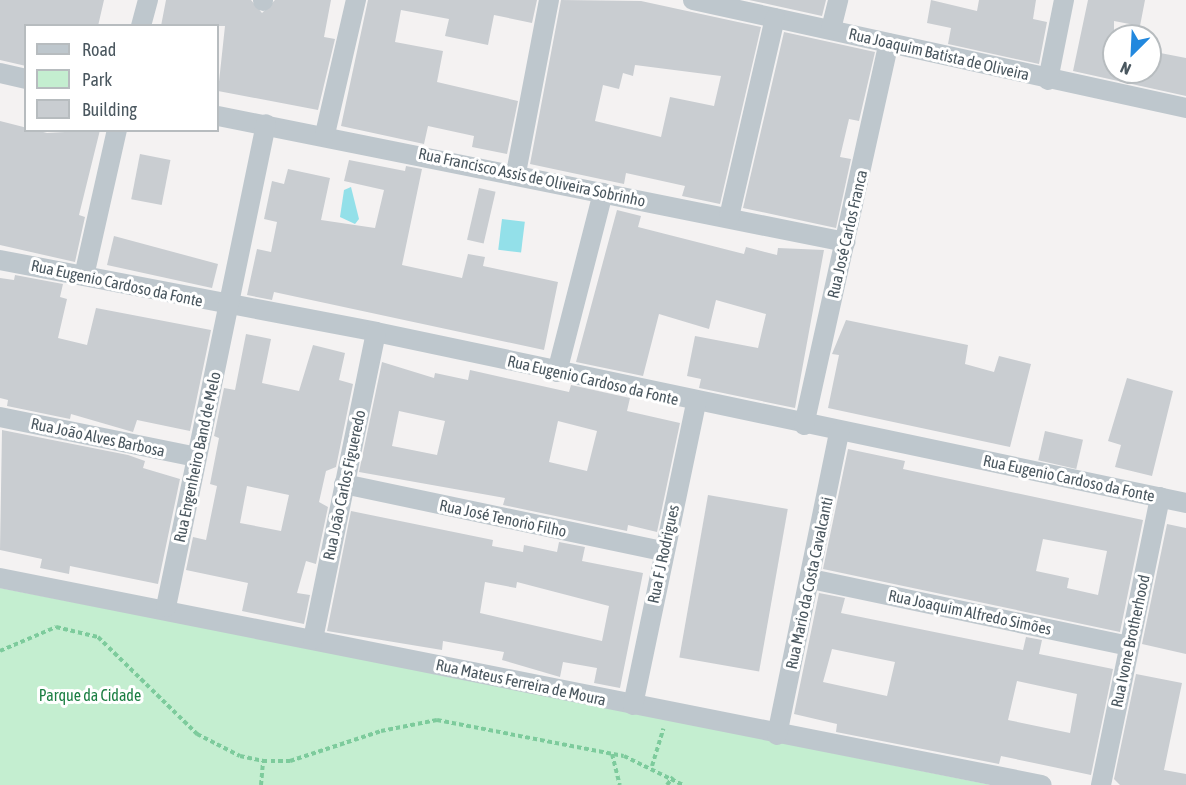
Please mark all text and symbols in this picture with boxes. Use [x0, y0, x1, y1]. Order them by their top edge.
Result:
legend [24, 24, 219, 132]
street label: Rua Joaquim Batista de Oliveira [847, 24, 1031, 84]
north arrow [1102, 24, 1162, 84]
text: Road [82, 39, 116, 60]
text: N [1118, 58, 1133, 79]
text: Park [82, 69, 112, 90]
text: Building [82, 99, 137, 120]
street label: Rua Francisco Assis de Oliveira Sobrinho [417, 144, 647, 210]
street label: Rua José Carlos Franca [823, 168, 871, 300]
street label: Rua Eugenio Cardoso da Fonte [29, 255, 205, 311]
street label: Rua Eugenio Cardoso da Fonte [506, 351, 680, 409]
street label: Rua Engenheiro Band de Melo [170, 370, 224, 544]
street label: Rua João Carlos Figueredo [319, 408, 369, 562]
street label: Rua João Alves Barbosa [29, 413, 167, 461]
street label: Rua Eugenio Cardoso da Fonte [981, 450, 1157, 506]
street label: Rua José Tenorio Filho [438, 495, 568, 541]
street label: Rua Mario da Costa Cavalcanti [781, 495, 837, 671]
street label: Rua F J Rodrigues [643, 503, 683, 605]
street label: Rua Ivone Brotherhood [1107, 573, 1153, 709]
street label: Rua Joaquim Alfredo Simões [887, 585, 1053, 639]
street label: Rua Mateus Ferreira de Moura [434, 655, 608, 709]
park label: Parque da Cidade [39, 685, 141, 705]

